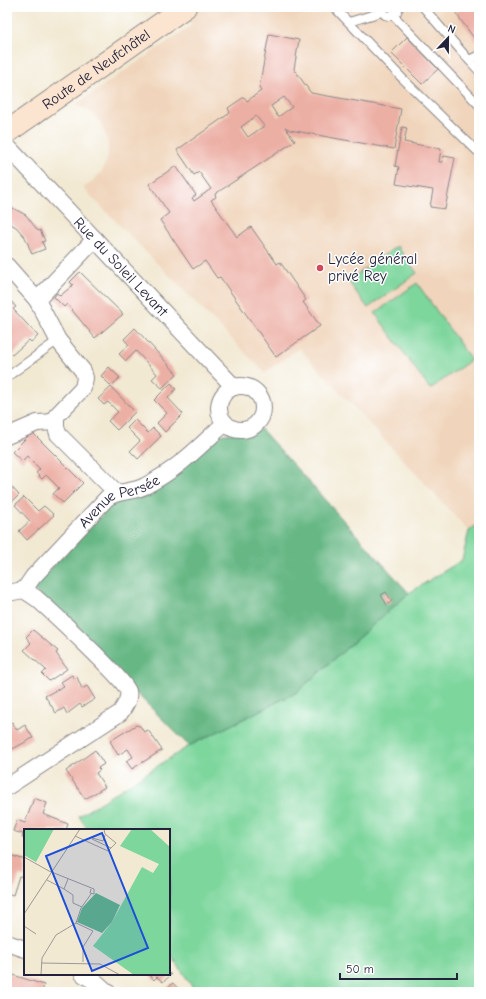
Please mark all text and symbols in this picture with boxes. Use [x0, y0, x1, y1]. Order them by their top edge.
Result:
north arrow [428, 18, 468, 58]
text: N [446, 22, 457, 37]
street label: Route de Neufchâtel [39, 25, 154, 113]
street label: Rue du Soleil Levant [70, 213, 172, 321]
place label: Lycée général privé Rey [328, 250, 417, 285]
marker: Lycée général privé Rey [315, 263, 325, 273]
street label: Avenue Persée [75, 471, 164, 532]
inset map [24, 829, 170, 975]
scale bar [340, 955, 457, 981]
text: 50 m [346, 962, 374, 976]

